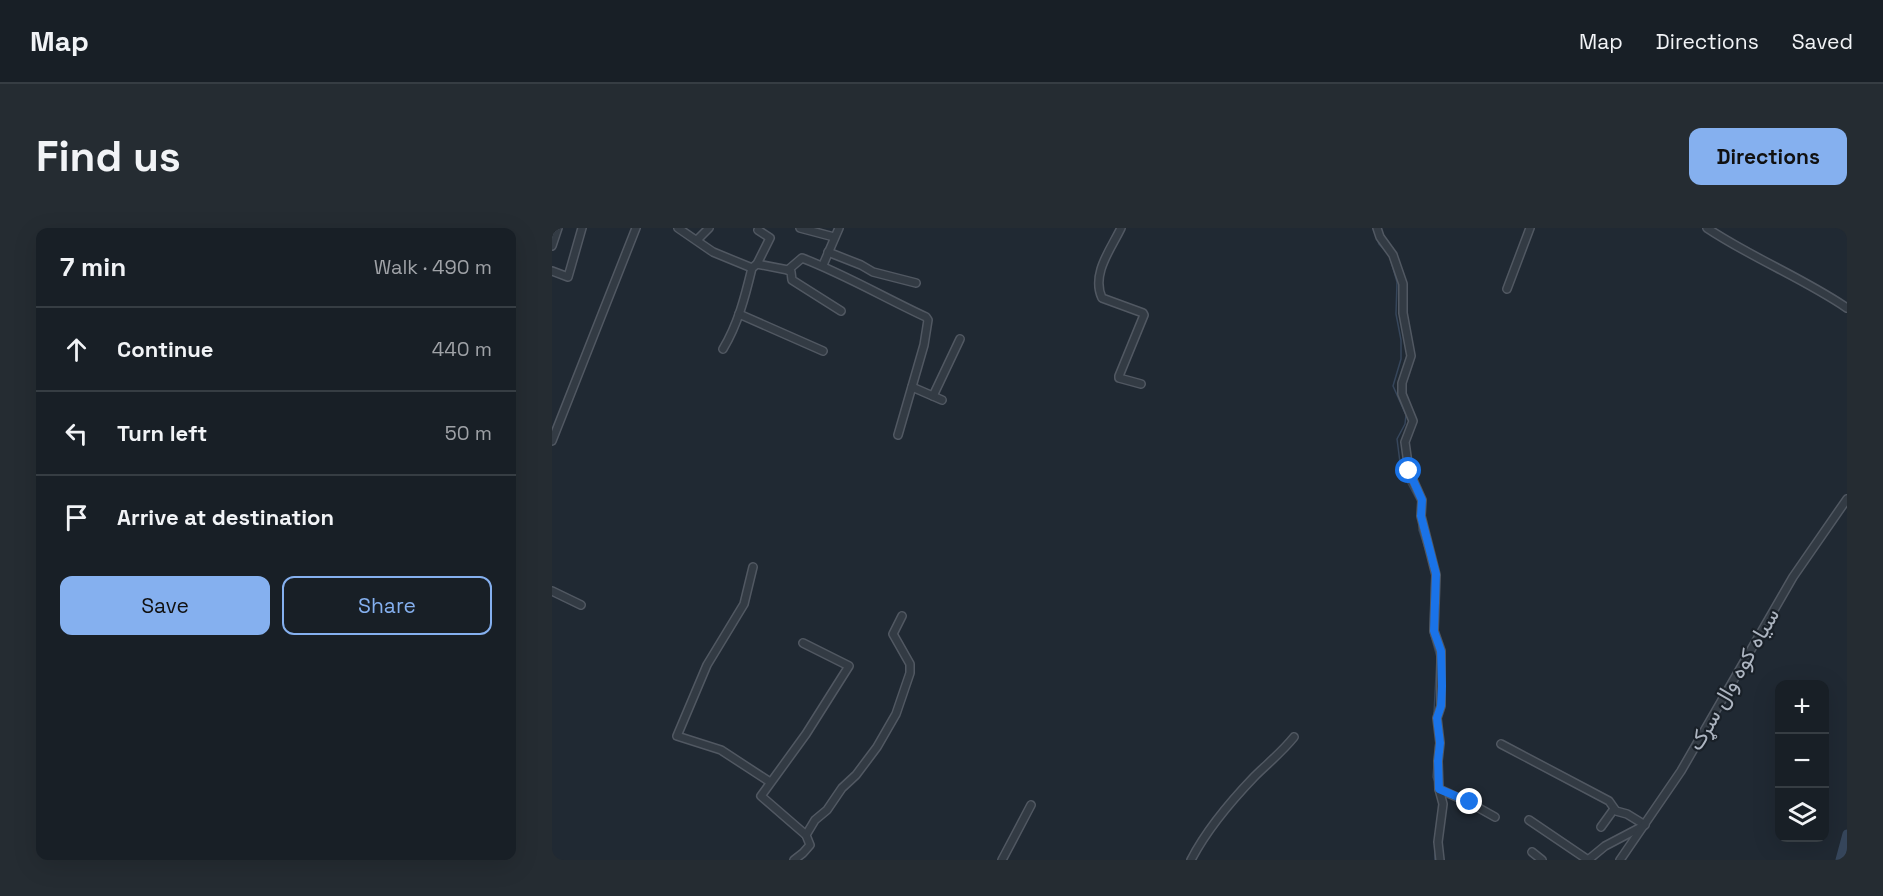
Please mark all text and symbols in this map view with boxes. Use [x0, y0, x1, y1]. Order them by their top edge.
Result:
text: Map [30, 23, 89, 59]
text: Map [1579, 28, 1623, 55]
text: Directions [1656, 28, 1759, 55]
text: Saved [1792, 28, 1853, 55]
button: Directions [1689, 128, 1847, 185]
text: Find us [36, 130, 181, 183]
text: 7 min [60, 250, 126, 284]
text: Walk · 490 m [374, 254, 492, 280]
icon: ahead [60, 333, 93, 366]
text: Continue [117, 335, 213, 363]
text: 440 m [432, 336, 492, 362]
icon: left [60, 417, 93, 450]
text: Turn left [117, 419, 207, 447]
text: 50 m [445, 420, 492, 446]
route start [1395, 457, 1421, 483]
icon: arrive [60, 501, 93, 534]
text: Arrive at destination [117, 503, 334, 531]
button: Save [60, 576, 270, 635]
button: Share [282, 576, 492, 635]
street label: سیاه کوه وال سړک [1681, 603, 1786, 756]
map controls [1775, 680, 1829, 842]
button: + [1775, 680, 1829, 734]
button: − [1775, 734, 1829, 788]
route end [1456, 788, 1482, 814]
button: layers [1775, 788, 1829, 842]

